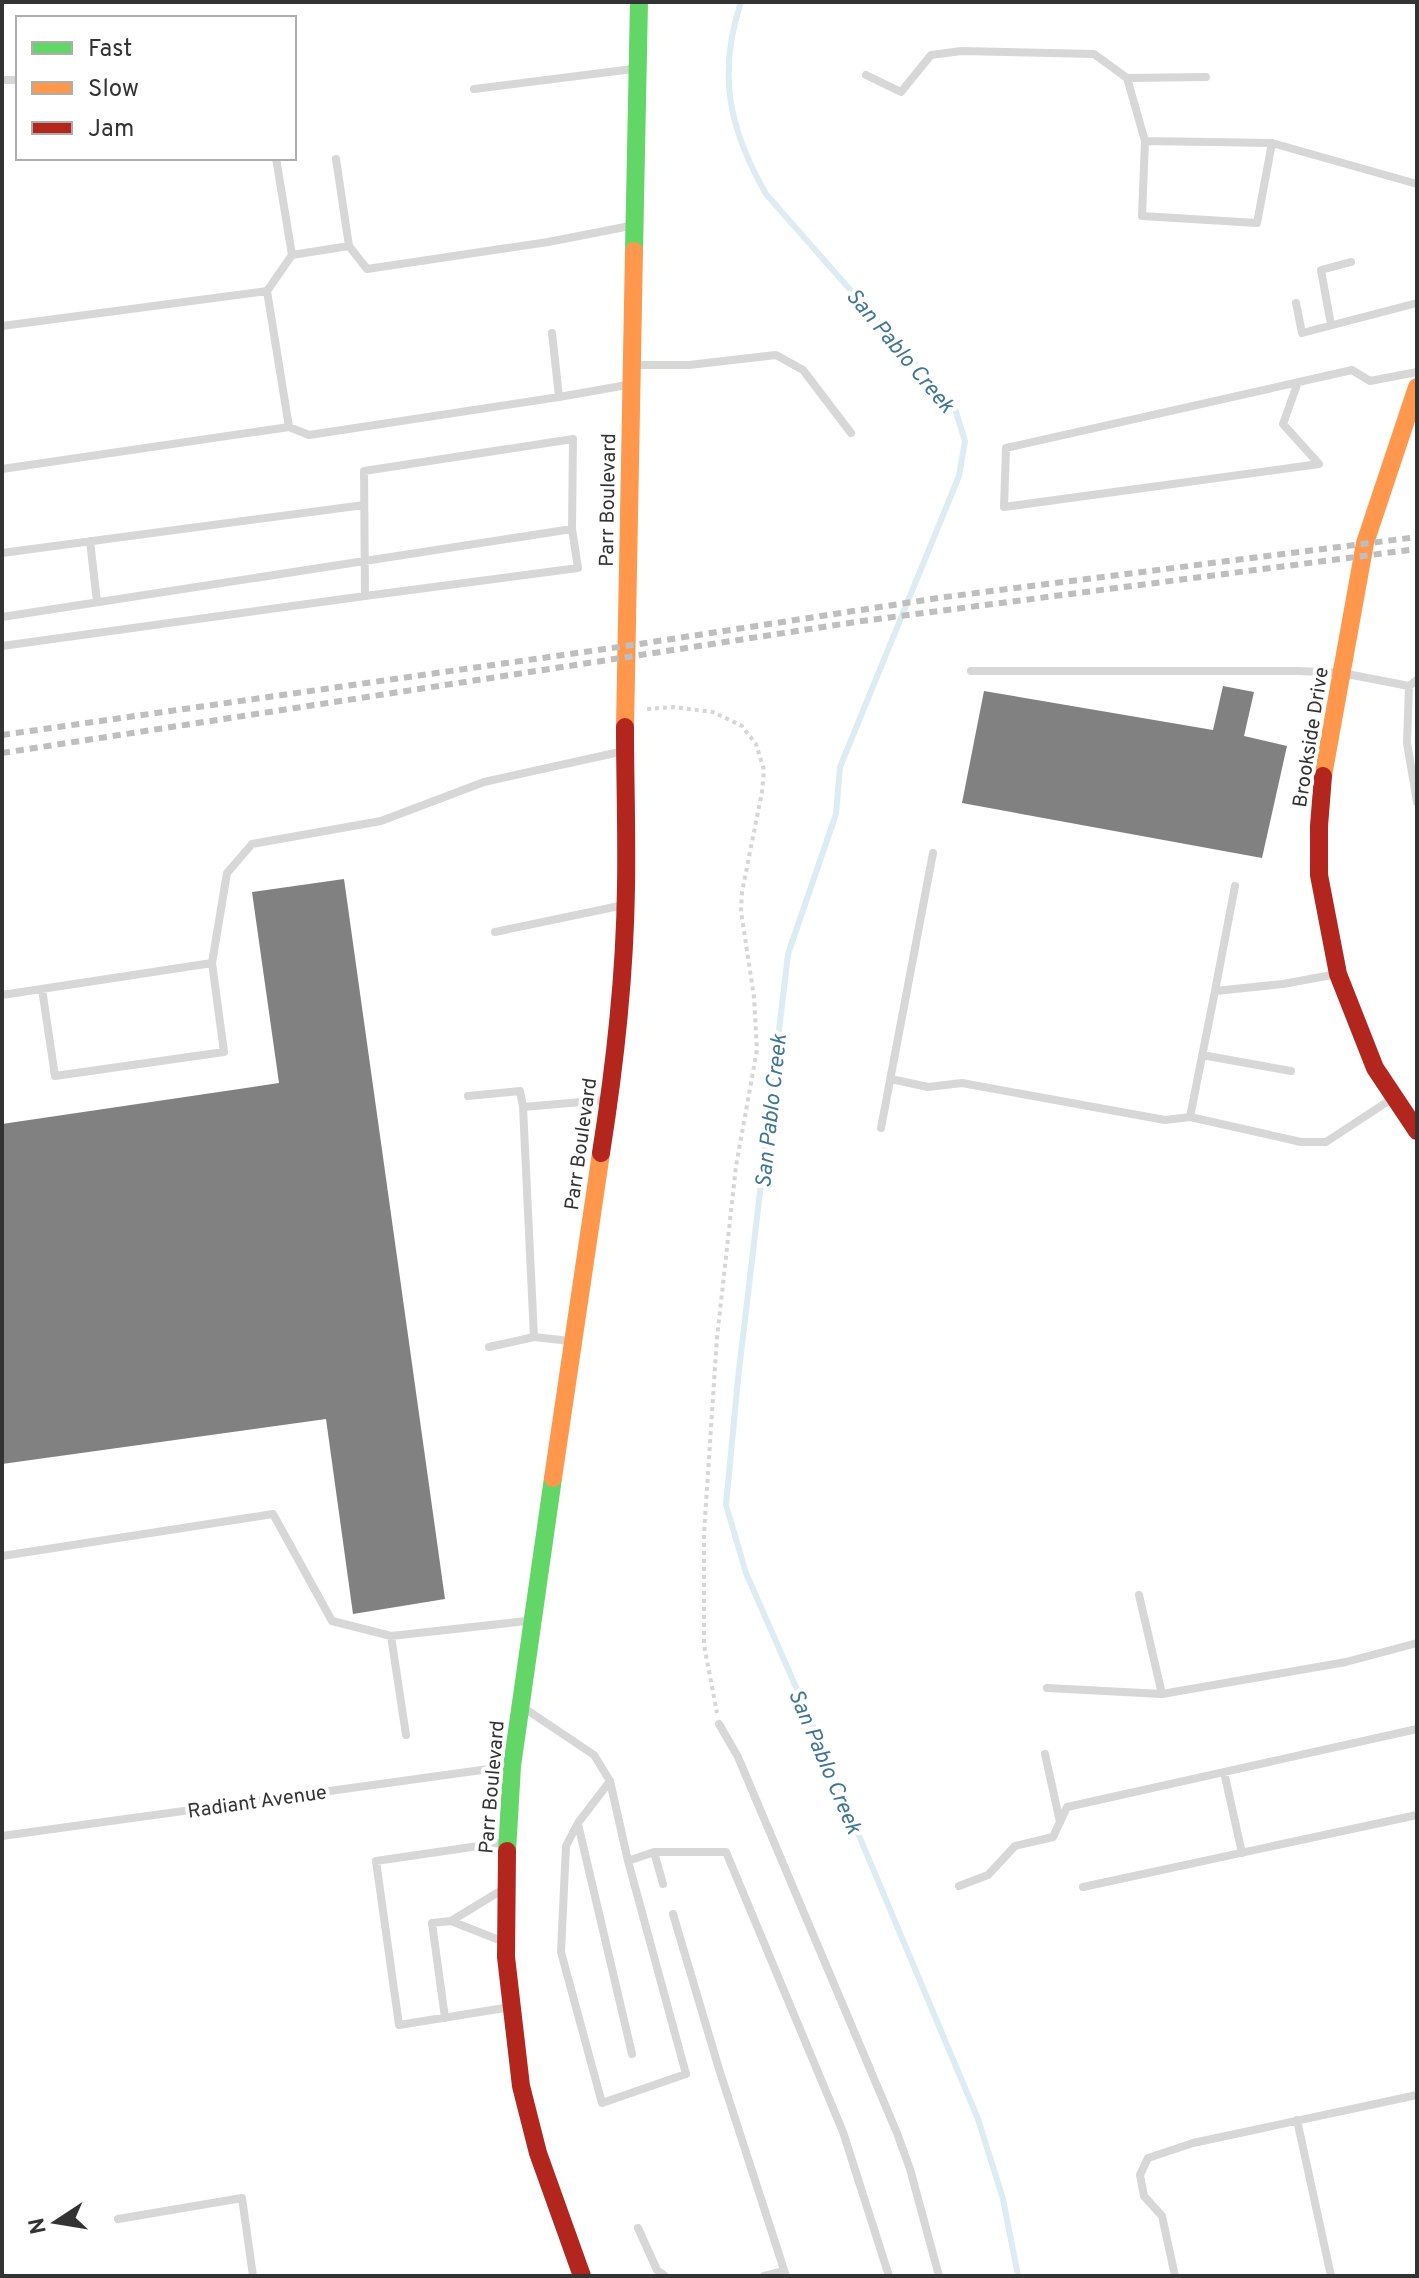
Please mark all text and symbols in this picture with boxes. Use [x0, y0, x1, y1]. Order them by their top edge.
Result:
legend [16, 16, 296, 160]
text: Fast [88, 35, 132, 65]
text: Slow [88, 75, 139, 105]
text: Jam [88, 115, 134, 145]
water label: San Pablo Creek [839, 284, 960, 420]
street label: Parr Boulevard [595, 433, 623, 567]
street label: Brookside Drive [1288, 665, 1336, 809]
water label: San Pablo Creek [751, 1032, 794, 1190]
street label: Parr Boulevard [560, 1076, 604, 1212]
water label: San Pablo Creek [781, 1686, 867, 1839]
street label: Parr Boulevard [474, 1719, 512, 1855]
street label: Radiant Avenue [186, 1780, 329, 1826]
north arrow [16, 2182, 96, 2262]
text: N [24, 2215, 54, 2236]

